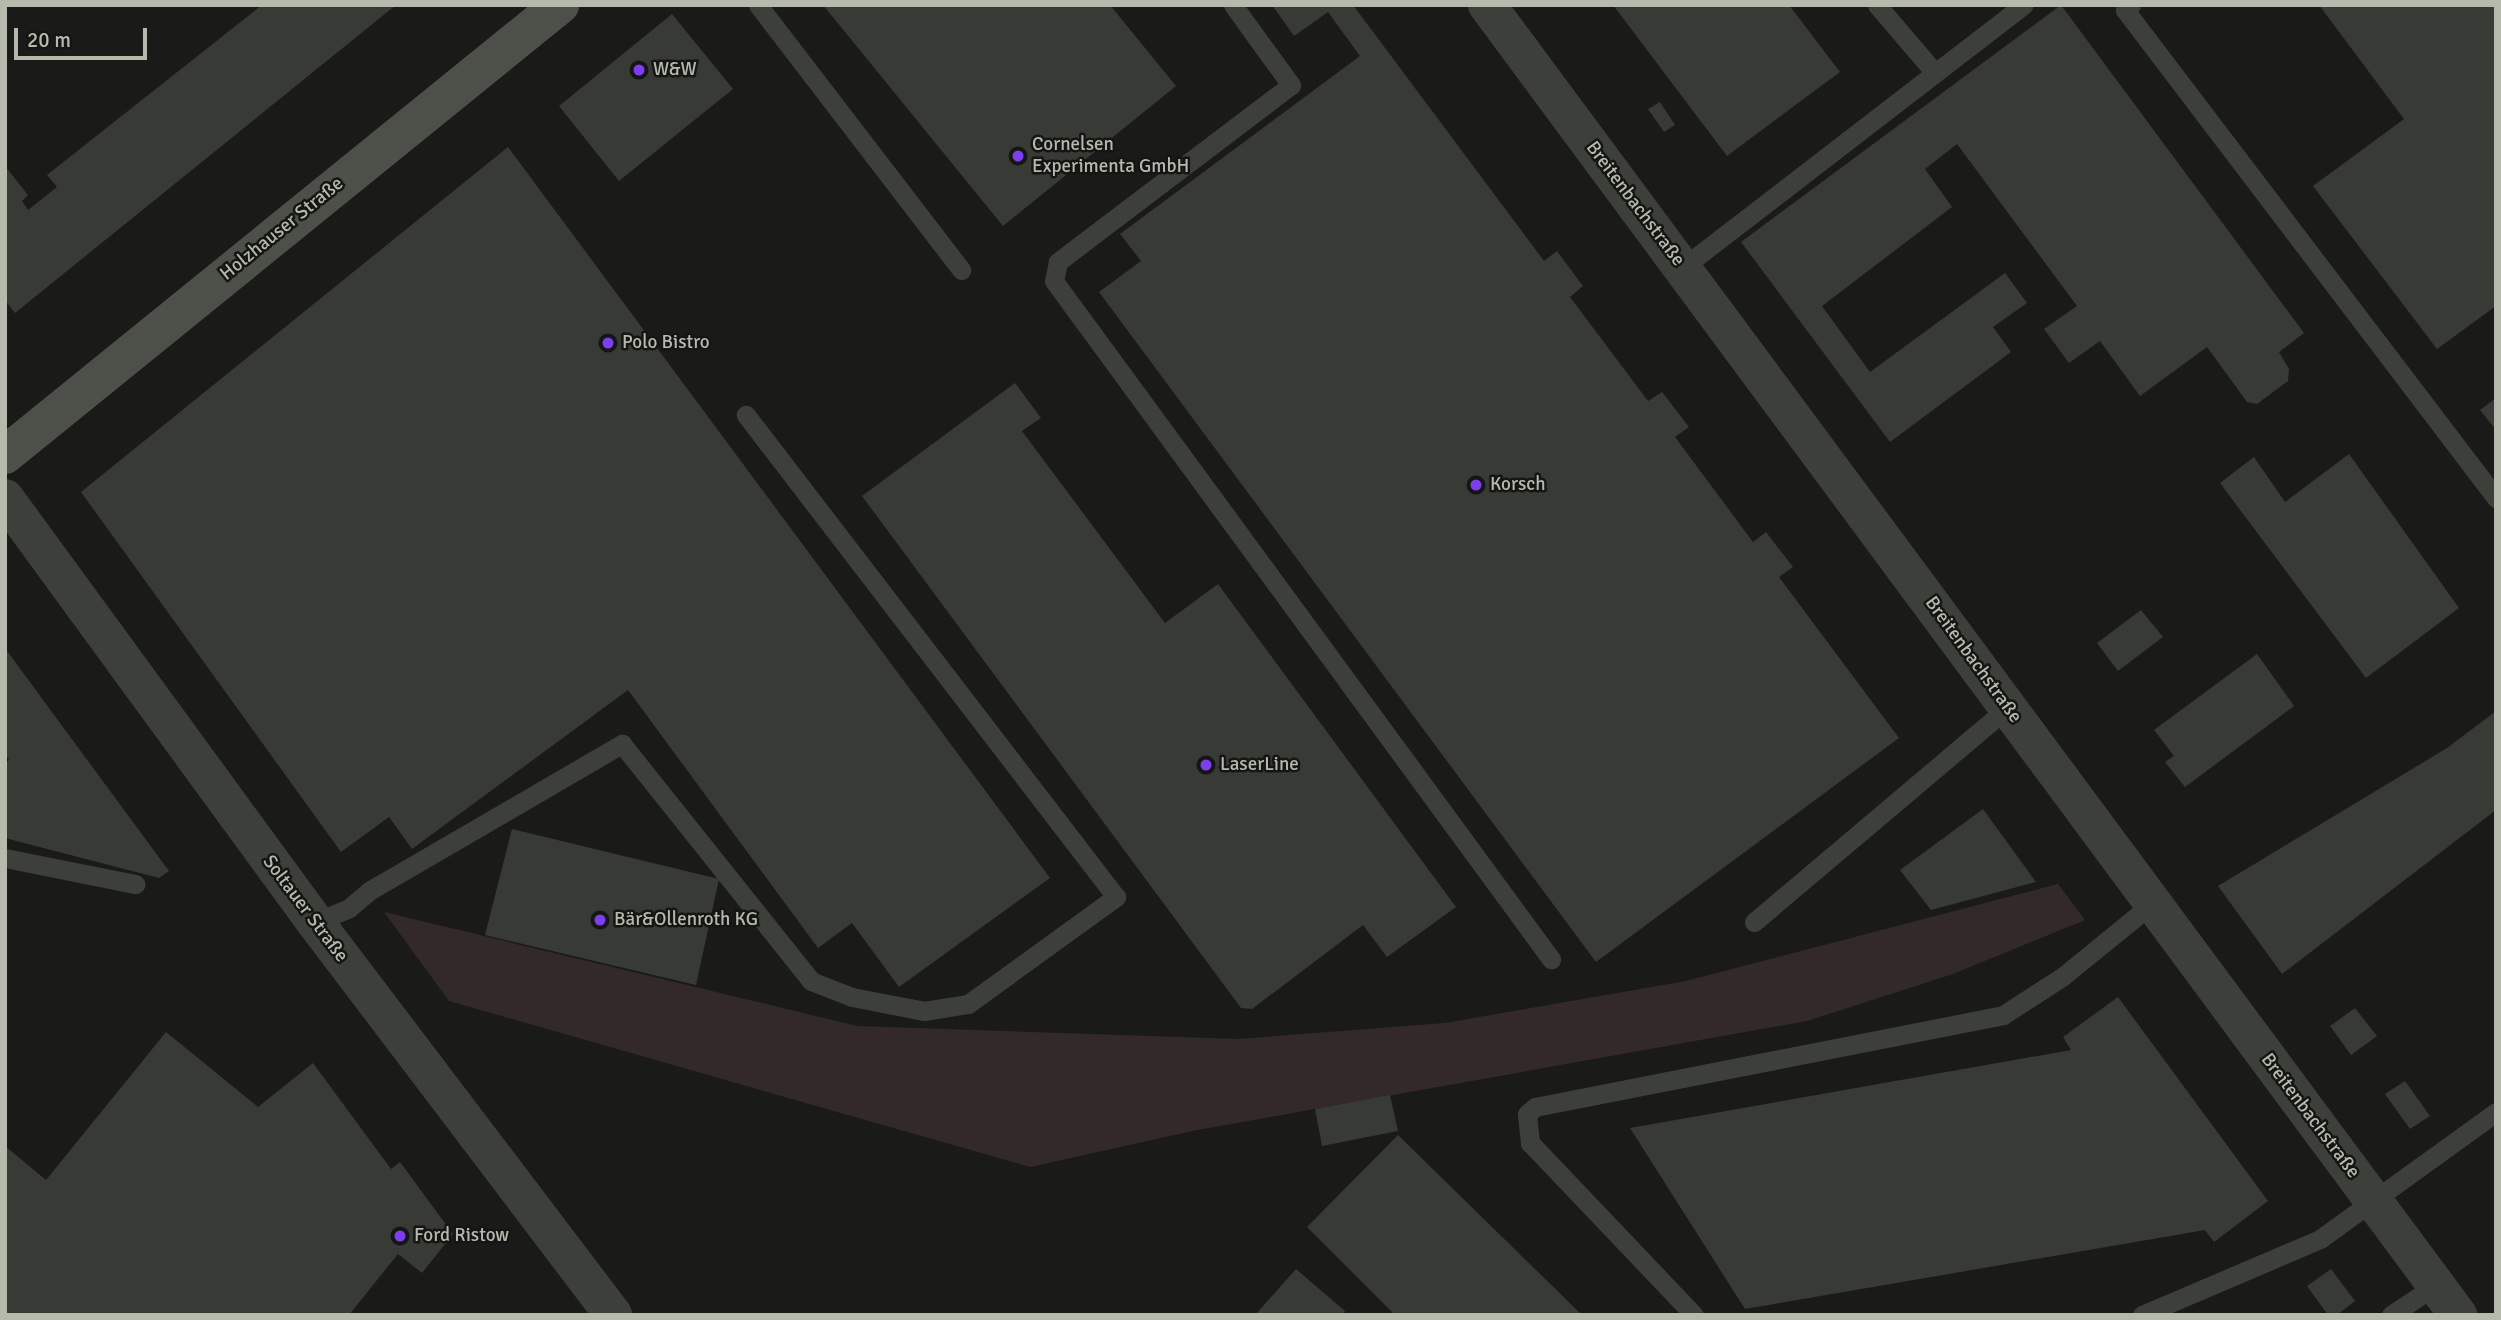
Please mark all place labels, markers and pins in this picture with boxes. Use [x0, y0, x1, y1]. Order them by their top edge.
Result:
place label: W&W [653, 59, 697, 81]
marker: W&W [631, 62, 647, 78]
place label: Cornelsen Experimenta GmbH [1032, 134, 1189, 178]
marker: Cornelsen Experimenta GmbH [1010, 148, 1026, 164]
place label: Polo Bistro [622, 332, 710, 354]
marker: Polo Bistro [600, 335, 616, 351]
place label: Korsch [1490, 474, 1545, 496]
marker: Korsch [1468, 477, 1484, 493]
place label: LaserLine [1220, 754, 1299, 776]
marker: LaserLine [1198, 757, 1214, 773]
place label: Bär&Ollenroth KG [614, 909, 758, 931]
marker: Bär&Ollenroth KG [592, 912, 608, 928]
place label: Ford Ristow [414, 1225, 509, 1247]
marker: Ford Ristow [392, 1228, 408, 1244]

